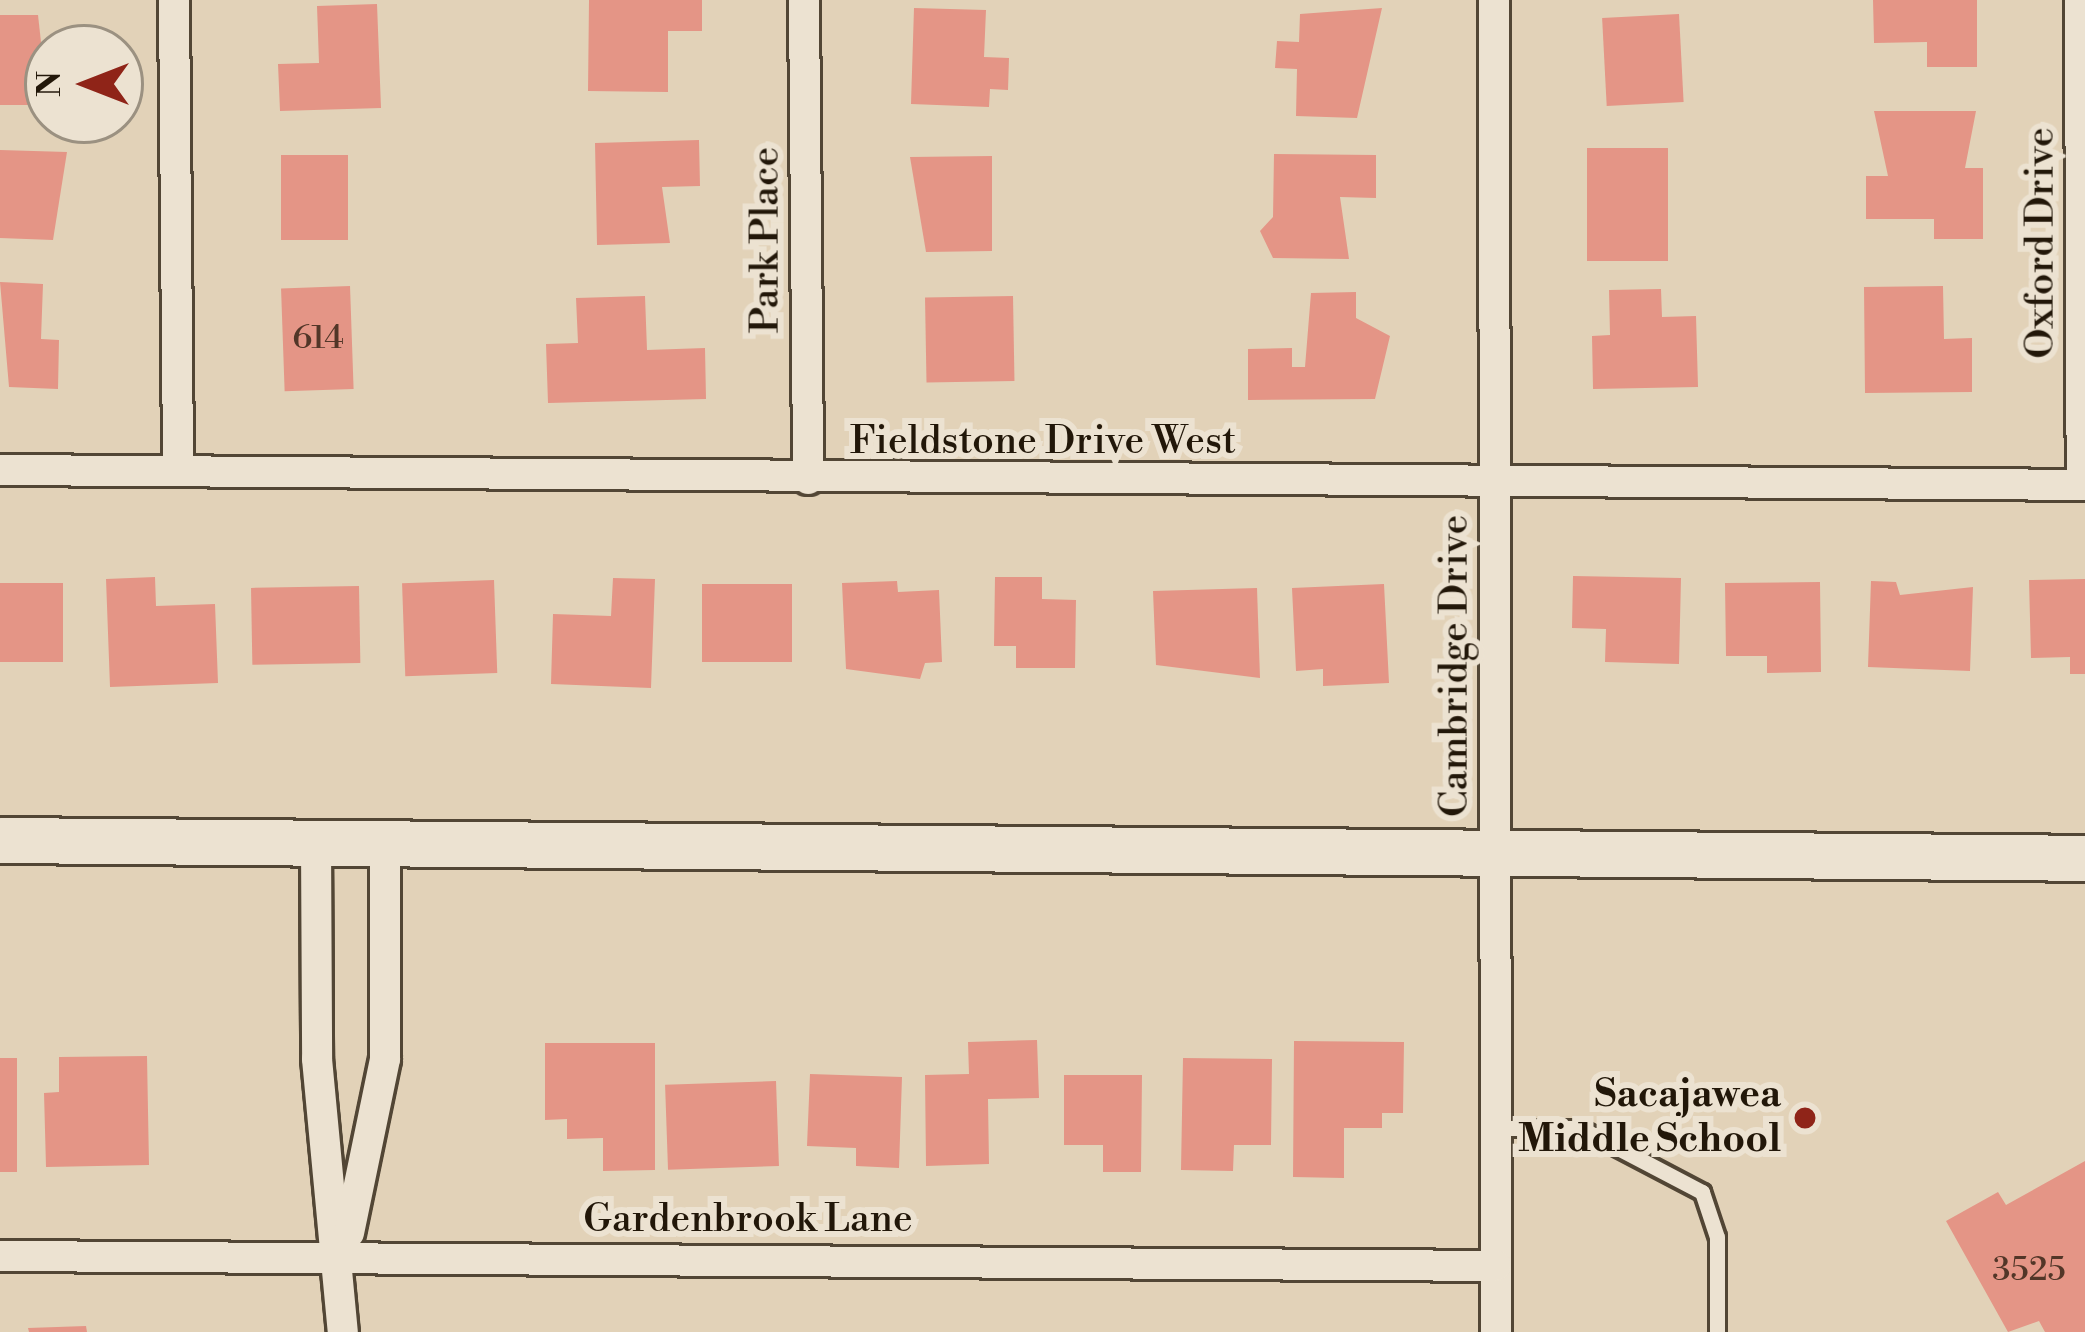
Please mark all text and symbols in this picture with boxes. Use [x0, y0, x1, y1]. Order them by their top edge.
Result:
north arrow [24, 24, 144, 144]
text: N [30, 71, 71, 97]
street label: Oxford Drive [2019, 127, 2065, 359]
street label: Park Place [744, 147, 790, 333]
house number: 614 [292, 319, 344, 359]
street label: Fieldstone Drive West [850, 419, 1236, 465]
street label: Cambridge Drive [1433, 515, 1479, 817]
place label: Sacajawea Middle School [1518, 1073, 1781, 1164]
marker: Sacajawea Middle School [1792, 1105, 1818, 1131]
street label: Gardenbrook Lane [583, 1197, 913, 1243]
house number: 3525 [1992, 1251, 2066, 1291]

